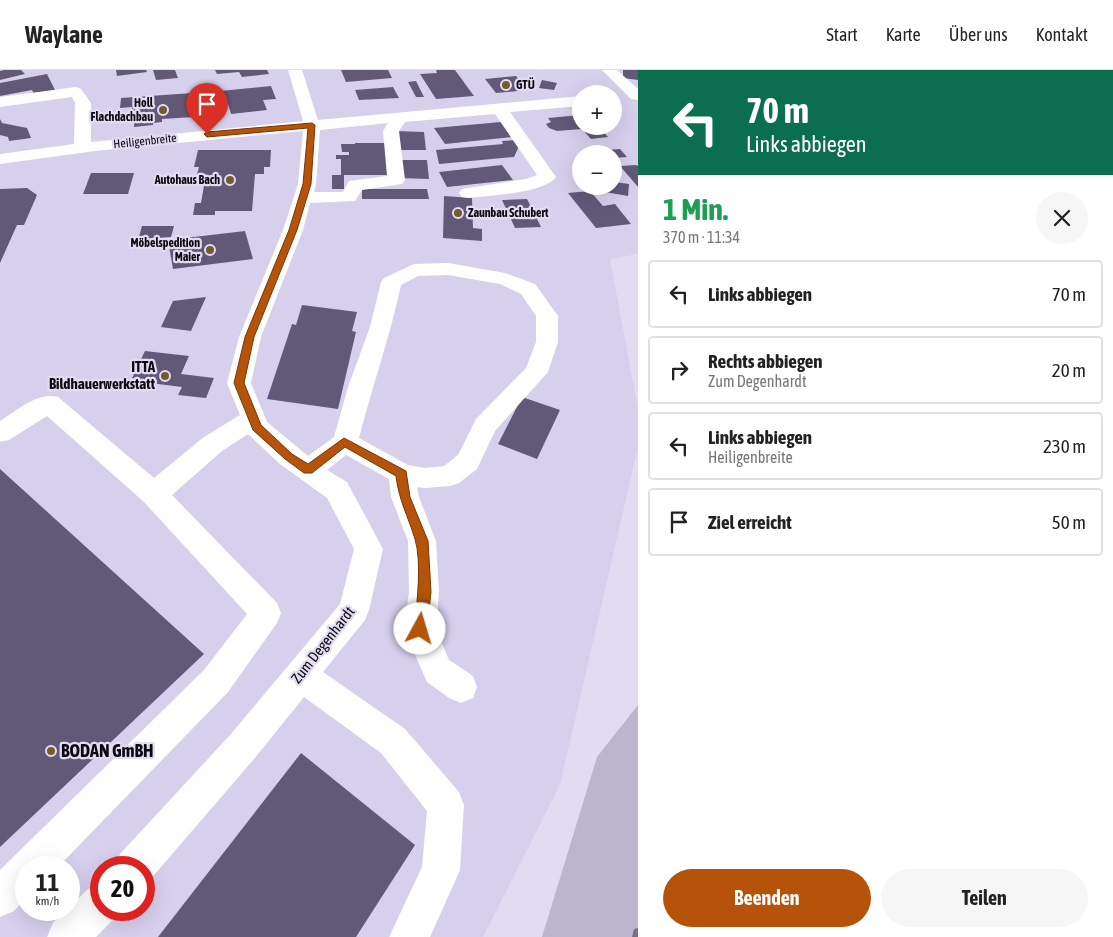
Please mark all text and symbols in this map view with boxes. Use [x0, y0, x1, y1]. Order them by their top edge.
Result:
text: Waylane [25, 21, 103, 48]
text: Start [826, 24, 858, 45]
text: Karte [886, 24, 921, 45]
text: Über uns [949, 24, 1008, 45]
text: Kontakt [1036, 24, 1088, 45]
place label: GTÜ [516, 77, 535, 92]
marker: GTÜ [500, 79, 512, 91]
pin [186, 83, 228, 134]
map controls [572, 85, 622, 195]
button: + [572, 85, 622, 135]
icon: arrive [193, 90, 221, 118]
icon: left [663, 90, 728, 155]
text: 70 m [746, 90, 809, 130]
place label: Holl Flachdachbau [91, 96, 154, 124]
marker: Holl Flachdachbau [157, 104, 169, 116]
street label: Heiligenbreite [113, 131, 177, 151]
text: Links abbiegen [746, 131, 867, 157]
button: − [572, 145, 622, 195]
place label: Autohaus Bach [154, 173, 220, 187]
marker: Autohaus Bach [224, 174, 236, 186]
text: 1 Min. [663, 192, 728, 226]
button: close [1036, 192, 1088, 244]
place label: Zaunbau Schubert [468, 206, 549, 220]
marker: Zaunbau Schubert [452, 207, 464, 219]
text: 370 m · 11:34 [663, 228, 740, 246]
place label: Möbelspedition Maier [131, 236, 200, 264]
marker: Möbelspedition Maier [204, 244, 216, 256]
icon: left [665, 280, 693, 308]
text: Links abbiegen [708, 283, 812, 305]
text: 70 m [1052, 283, 1086, 305]
text: Rechts abbiegen [708, 350, 823, 372]
icon: right [665, 356, 693, 384]
place label: ITTA Bildhauerwerkstatt [49, 358, 156, 392]
text: 20 m [1052, 359, 1086, 381]
marker: ITTA Bildhauerwerkstatt [159, 370, 171, 382]
text: Zum Degenhardt [708, 372, 807, 390]
text: Links abbiegen [708, 426, 812, 448]
icon: left [665, 432, 693, 460]
text: 230 m [1043, 435, 1086, 457]
text: Heiligenbreite [708, 448, 793, 466]
icon: arrive [665, 508, 693, 536]
text: Ziel erreicht [708, 511, 792, 533]
text: 50 m [1052, 511, 1086, 533]
position arrow [393, 602, 445, 654]
street label: Zum Degenhardt [287, 603, 358, 686]
place label: BODAN GmBH [61, 740, 154, 761]
marker: BODAN GmBH [45, 745, 57, 757]
speed limit sign: 20 [90, 856, 155, 921]
text: 11 [36, 868, 59, 896]
button: Beenden [663, 869, 871, 927]
button: Teilen [881, 869, 1088, 927]
text: km/h [36, 894, 59, 908]

